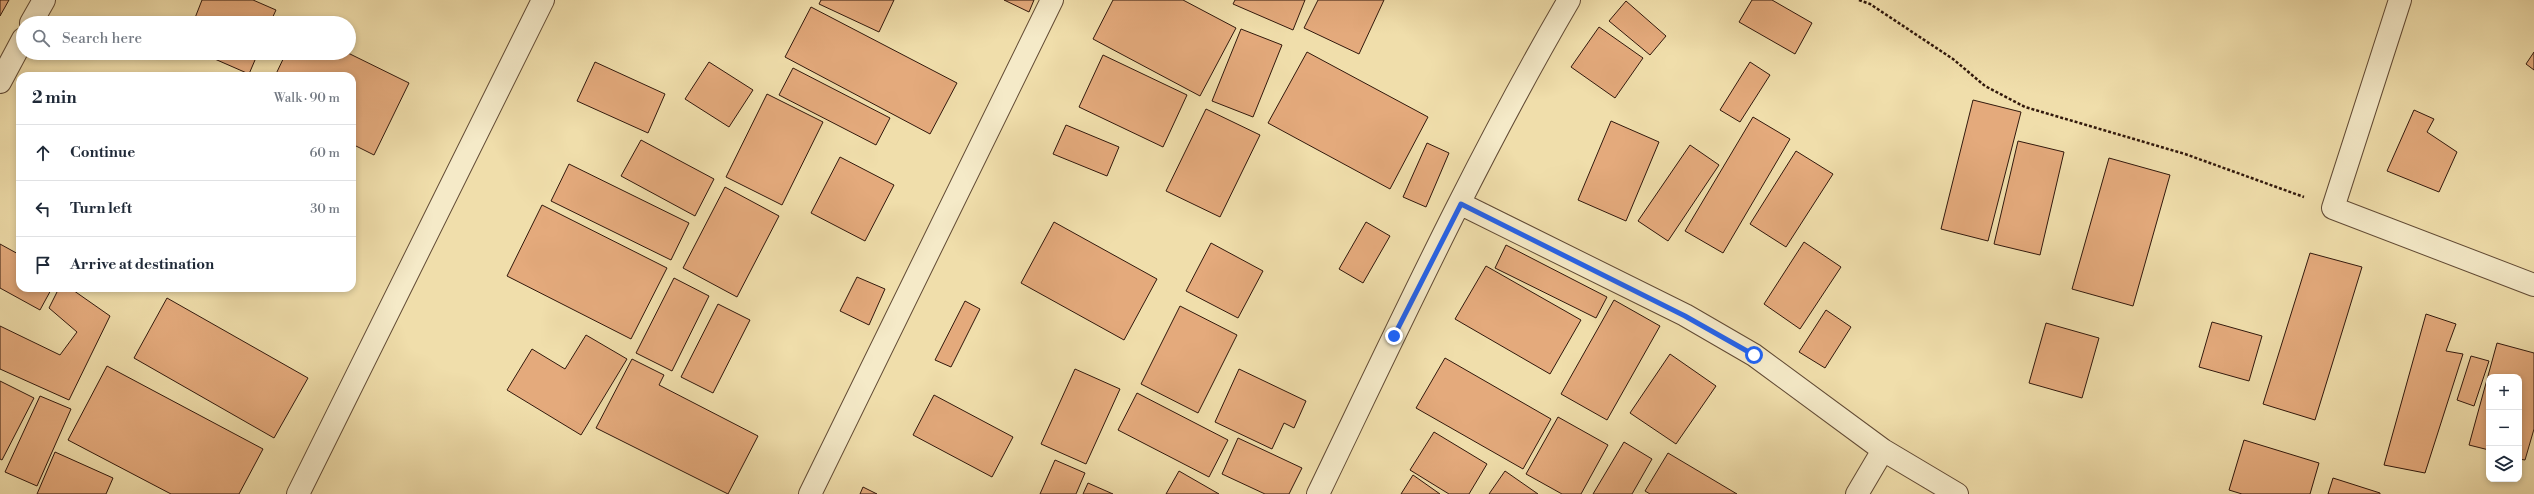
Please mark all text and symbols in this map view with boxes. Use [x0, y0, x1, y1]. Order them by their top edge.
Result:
search box [16, 16, 356, 60]
icon: search [30, 27, 52, 49]
text: Search here [62, 29, 142, 48]
text: 2 min [32, 87, 77, 109]
text: Walk · 90 m [274, 90, 340, 106]
icon: ahead [32, 142, 54, 164]
text: Continue [70, 143, 135, 162]
text: 60 m [309, 145, 340, 161]
icon: left [32, 198, 54, 220]
text: Turn left [70, 199, 132, 218]
text: 30 m [310, 201, 340, 217]
icon: arrive [32, 254, 54, 276]
text: Arrive at destination [70, 255, 214, 274]
route end [1385, 327, 1403, 345]
route start [1745, 346, 1763, 364]
map controls [2486, 374, 2522, 482]
button: + [2486, 374, 2522, 410]
button: − [2486, 410, 2522, 446]
button: layers [2486, 446, 2522, 482]

